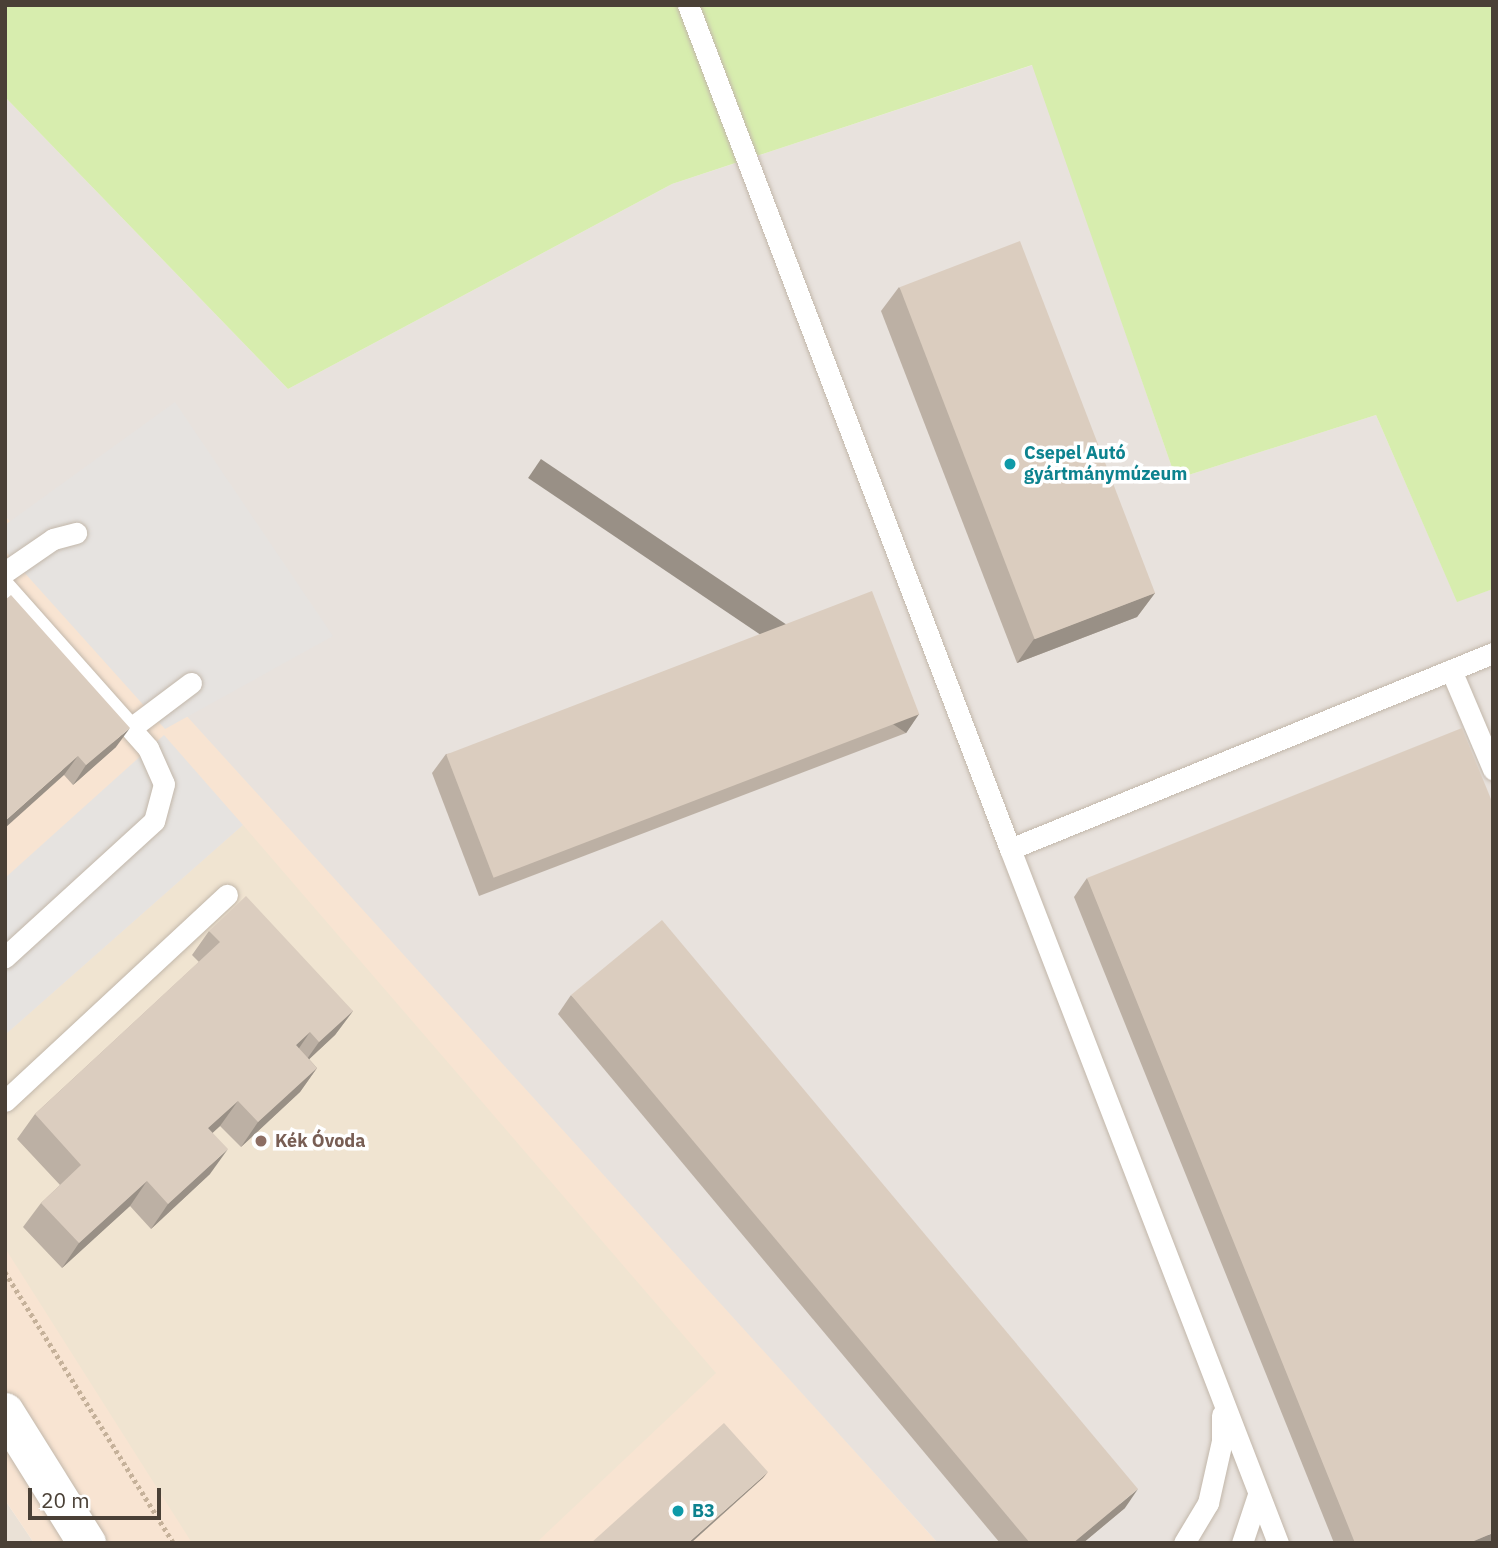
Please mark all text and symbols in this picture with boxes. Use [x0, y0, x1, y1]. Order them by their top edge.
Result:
place label: Csepel Autó gyártmánymúzeum [1024, 443, 1187, 486]
marker: Csepel Autó gyártmánymúzeum [1002, 456, 1018, 472]
place label: Kék Óvoda [275, 1130, 366, 1152]
marker: Kék Óvoda [253, 1133, 269, 1149]
scale bar [32, 1474, 164, 1518]
text: 20 m [41, 1486, 90, 1514]
place label: B3 [692, 1500, 715, 1522]
marker: B3 [670, 1503, 686, 1519]

